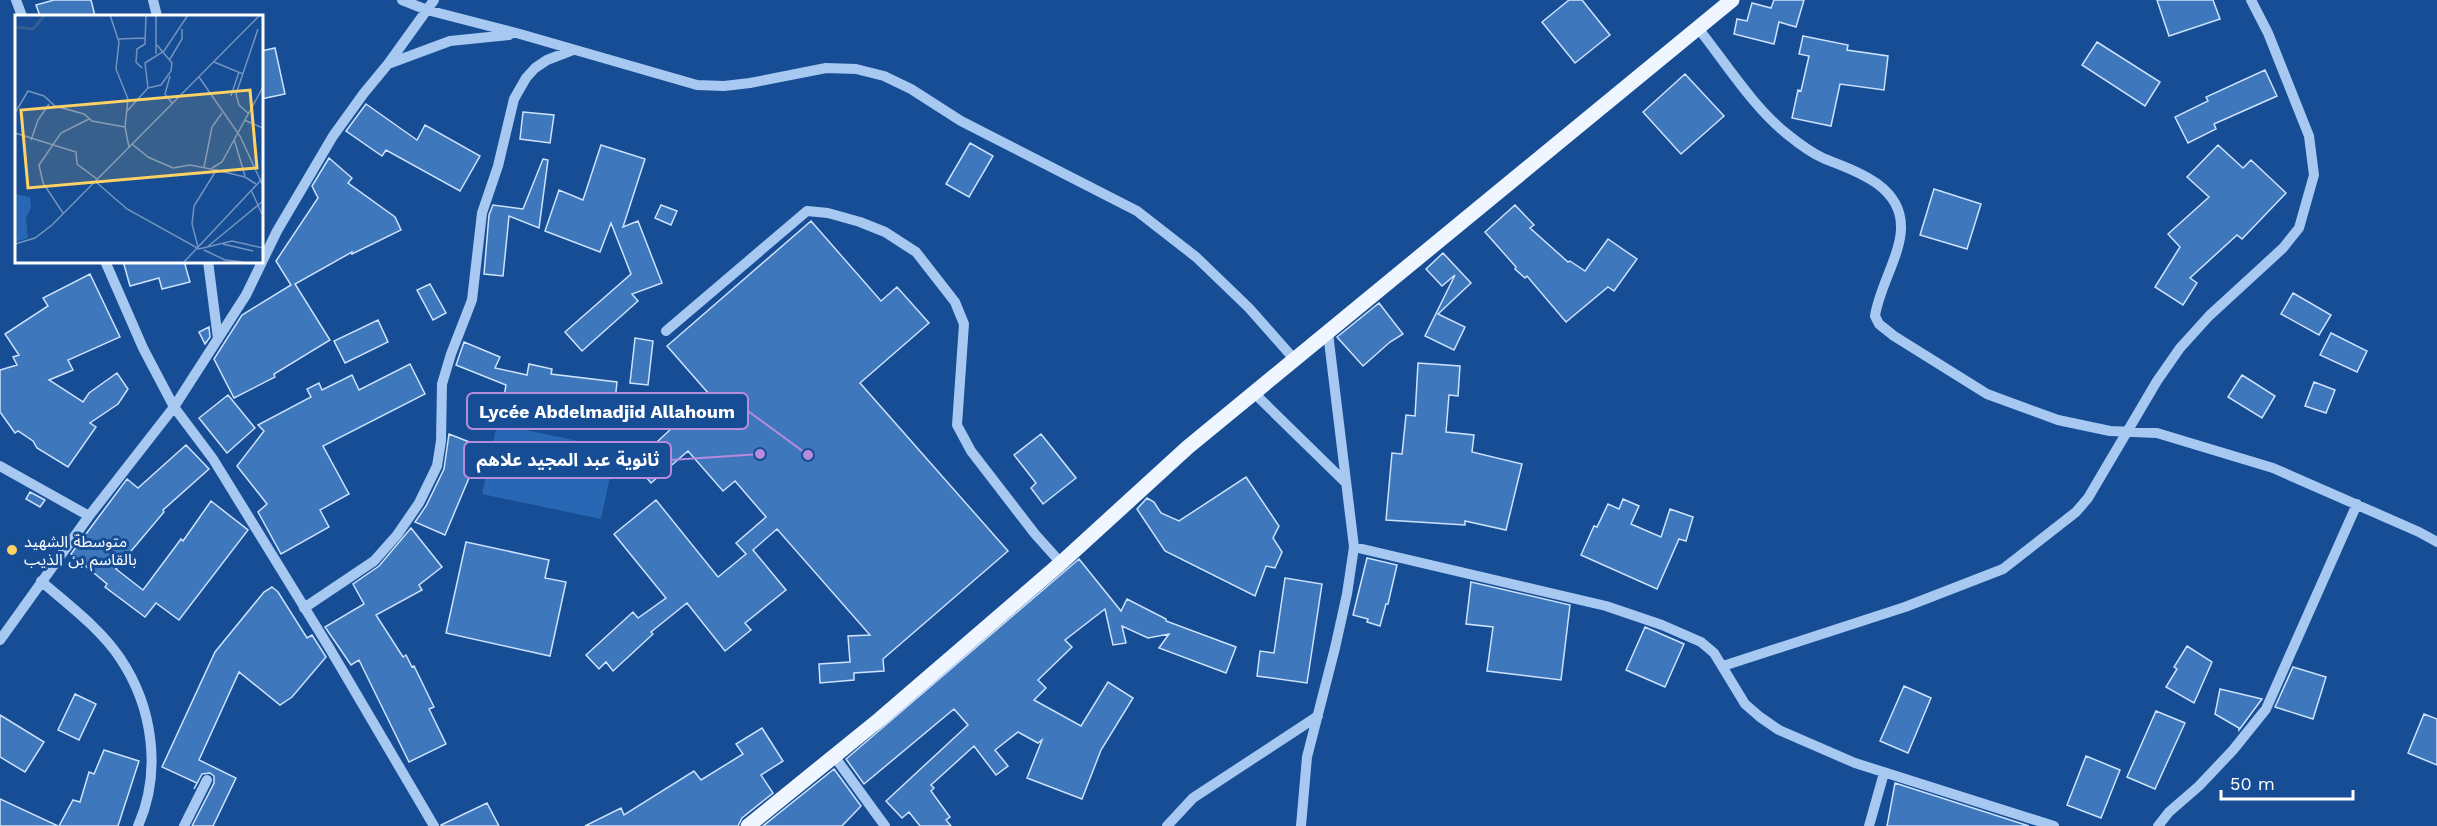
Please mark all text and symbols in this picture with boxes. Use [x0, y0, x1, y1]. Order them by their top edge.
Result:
inset map [15, 15, 262, 262]
callout: Lycée Abdelmadjid Allahoum [467, 393, 748, 429]
text: Lycée Abdelmadjid Allahoum [479, 401, 735, 422]
callout: ثانوية عبد المجيد علاهم [464, 442, 671, 478]
text: ثانوية عبد المجيد علاهم [476, 449, 660, 473]
place label: متوسطة الشهيد بالقاسم بن الذيب [24, 532, 137, 572]
marker: متوسطة الشهيد بالقاسم بن الذيب [5, 543, 19, 557]
scale bar [2221, 763, 2353, 801]
text: 50 m [2230, 773, 2275, 794]

